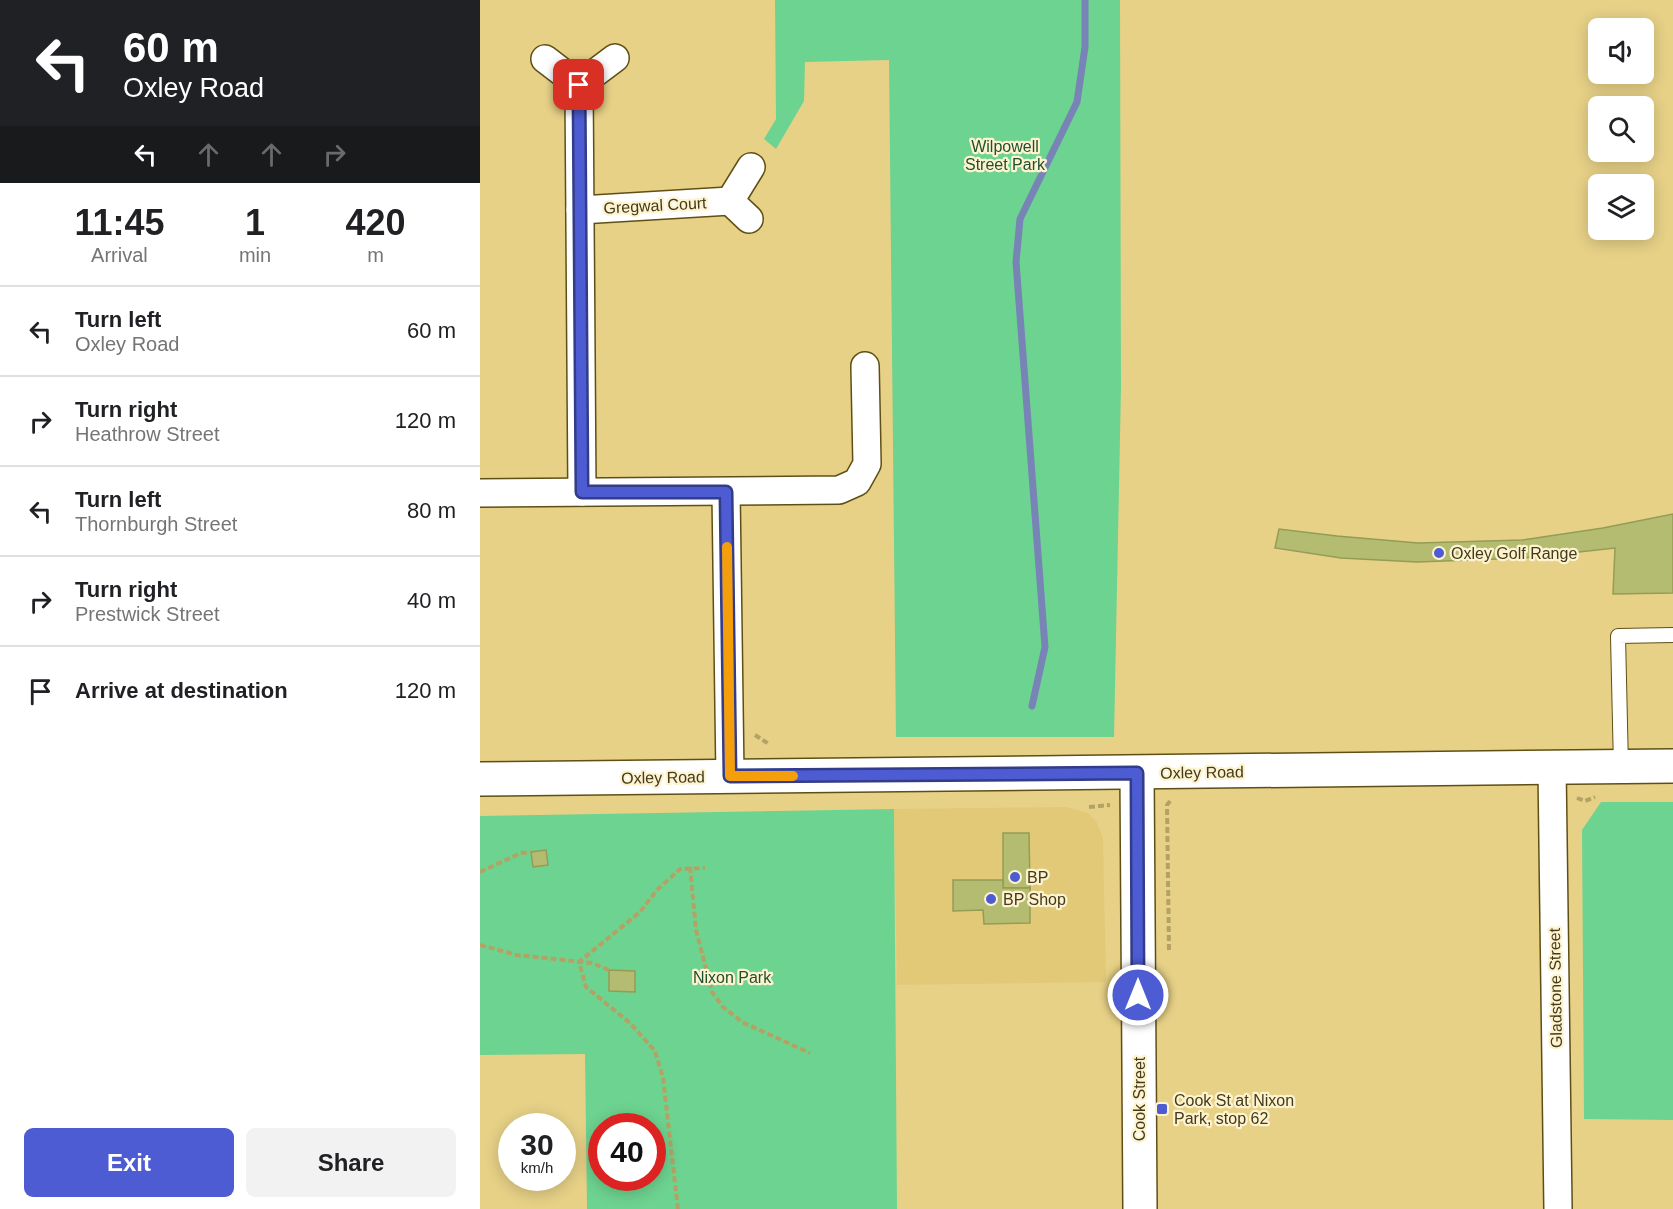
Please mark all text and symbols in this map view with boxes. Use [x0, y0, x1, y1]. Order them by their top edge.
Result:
map controls [1588, 18, 1654, 240]
button: sound [1588, 18, 1654, 84]
icon: left [24, 24, 102, 102]
text: 60 m [123, 24, 219, 71]
pin [553, 59, 604, 110]
icon: arrive [562, 68, 595, 101]
text: Oxley Road [123, 73, 264, 103]
button: search [1588, 96, 1654, 162]
icon: left [129, 138, 162, 171]
icon: ahead [192, 138, 225, 171]
icon: ahead [255, 138, 288, 171]
icon: right [318, 138, 351, 171]
park label: Wilpowell Street Park [965, 138, 1046, 173]
button: layers [1588, 174, 1654, 240]
street label: Gregwal Court [603, 194, 708, 217]
text: 11:45 [74, 202, 164, 243]
text: 1 [245, 202, 265, 243]
text: 420 [346, 202, 406, 243]
text: Arrival [91, 244, 148, 266]
text: min [239, 244, 271, 266]
text: m [367, 244, 384, 266]
text: Turn left [75, 307, 161, 332]
icon: left [24, 315, 57, 348]
text: 60 m [407, 318, 456, 343]
text: Oxley Road [75, 333, 180, 355]
text: Turn right [75, 397, 177, 422]
icon: right [24, 405, 57, 438]
text: 120 m [395, 408, 456, 433]
text: Heathrow Street [75, 423, 220, 445]
text: Turn left [75, 487, 161, 512]
icon: left [24, 495, 57, 528]
text: 80 m [407, 498, 456, 523]
text: Thornburgh Street [75, 513, 237, 535]
place label: Oxley Golf Range [1451, 545, 1577, 562]
marker: Oxley Golf Range [1432, 546, 1446, 560]
text: Turn right [75, 577, 177, 602]
icon: right [24, 585, 57, 618]
text: 40 m [407, 588, 456, 613]
text: Prestwick Street [75, 603, 219, 625]
icon: arrive [24, 675, 57, 708]
text: Arrive at destination [75, 678, 288, 703]
text: 120 m [395, 678, 456, 703]
street label: Oxley Road [1160, 763, 1244, 782]
street label: Oxley Road [621, 768, 705, 787]
place label: BP [1027, 869, 1048, 886]
marker: BP [1008, 870, 1022, 884]
place label: BP Shop [1003, 891, 1066, 908]
marker: BP Shop [984, 892, 998, 906]
street label: Gladstone Street [1546, 927, 1565, 1048]
position arrow [1106, 963, 1170, 1027]
park label: Nixon Park [693, 969, 772, 986]
street label: Cook Street [1131, 1056, 1148, 1141]
place label: Cook St at Nixon Park, stop 62 [1174, 1092, 1294, 1127]
marker: Cook St at Nixon Park, stop 62 [1155, 1102, 1169, 1116]
speed limit sign: 40 [588, 1113, 666, 1191]
button: Exit [24, 1128, 234, 1197]
button: Share [246, 1128, 456, 1197]
text: 30 [520, 1128, 554, 1161]
text: km/h [521, 1159, 553, 1176]

